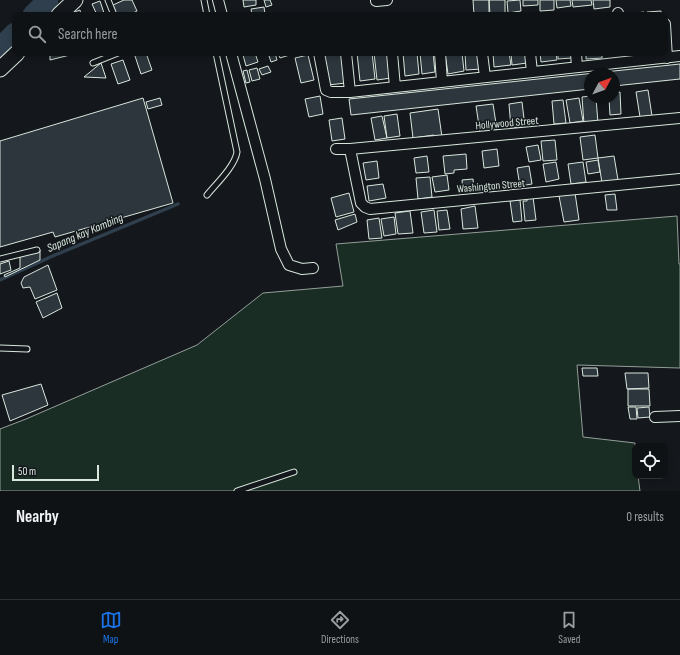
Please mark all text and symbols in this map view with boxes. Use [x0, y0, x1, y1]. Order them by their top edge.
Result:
search box [12, 12, 668, 56]
icon: search [26, 23, 48, 45]
text: Search here [58, 25, 118, 44]
north arrow [584, 68, 620, 104]
street label: Hollywood Street [475, 114, 540, 132]
street label: Washington Street [456, 176, 526, 195]
water label: Sapang kay Kambing [45, 210, 126, 256]
map controls [632, 443, 668, 479]
button: locate [632, 443, 668, 479]
scale bar [12, 463, 99, 482]
text: 50 m [18, 465, 36, 478]
text: Nearby [16, 507, 59, 527]
text: 0 results [626, 509, 664, 525]
tab: Map [100, 609, 122, 646]
tab: Directions [321, 609, 359, 646]
tab: Saved [558, 609, 580, 646]

